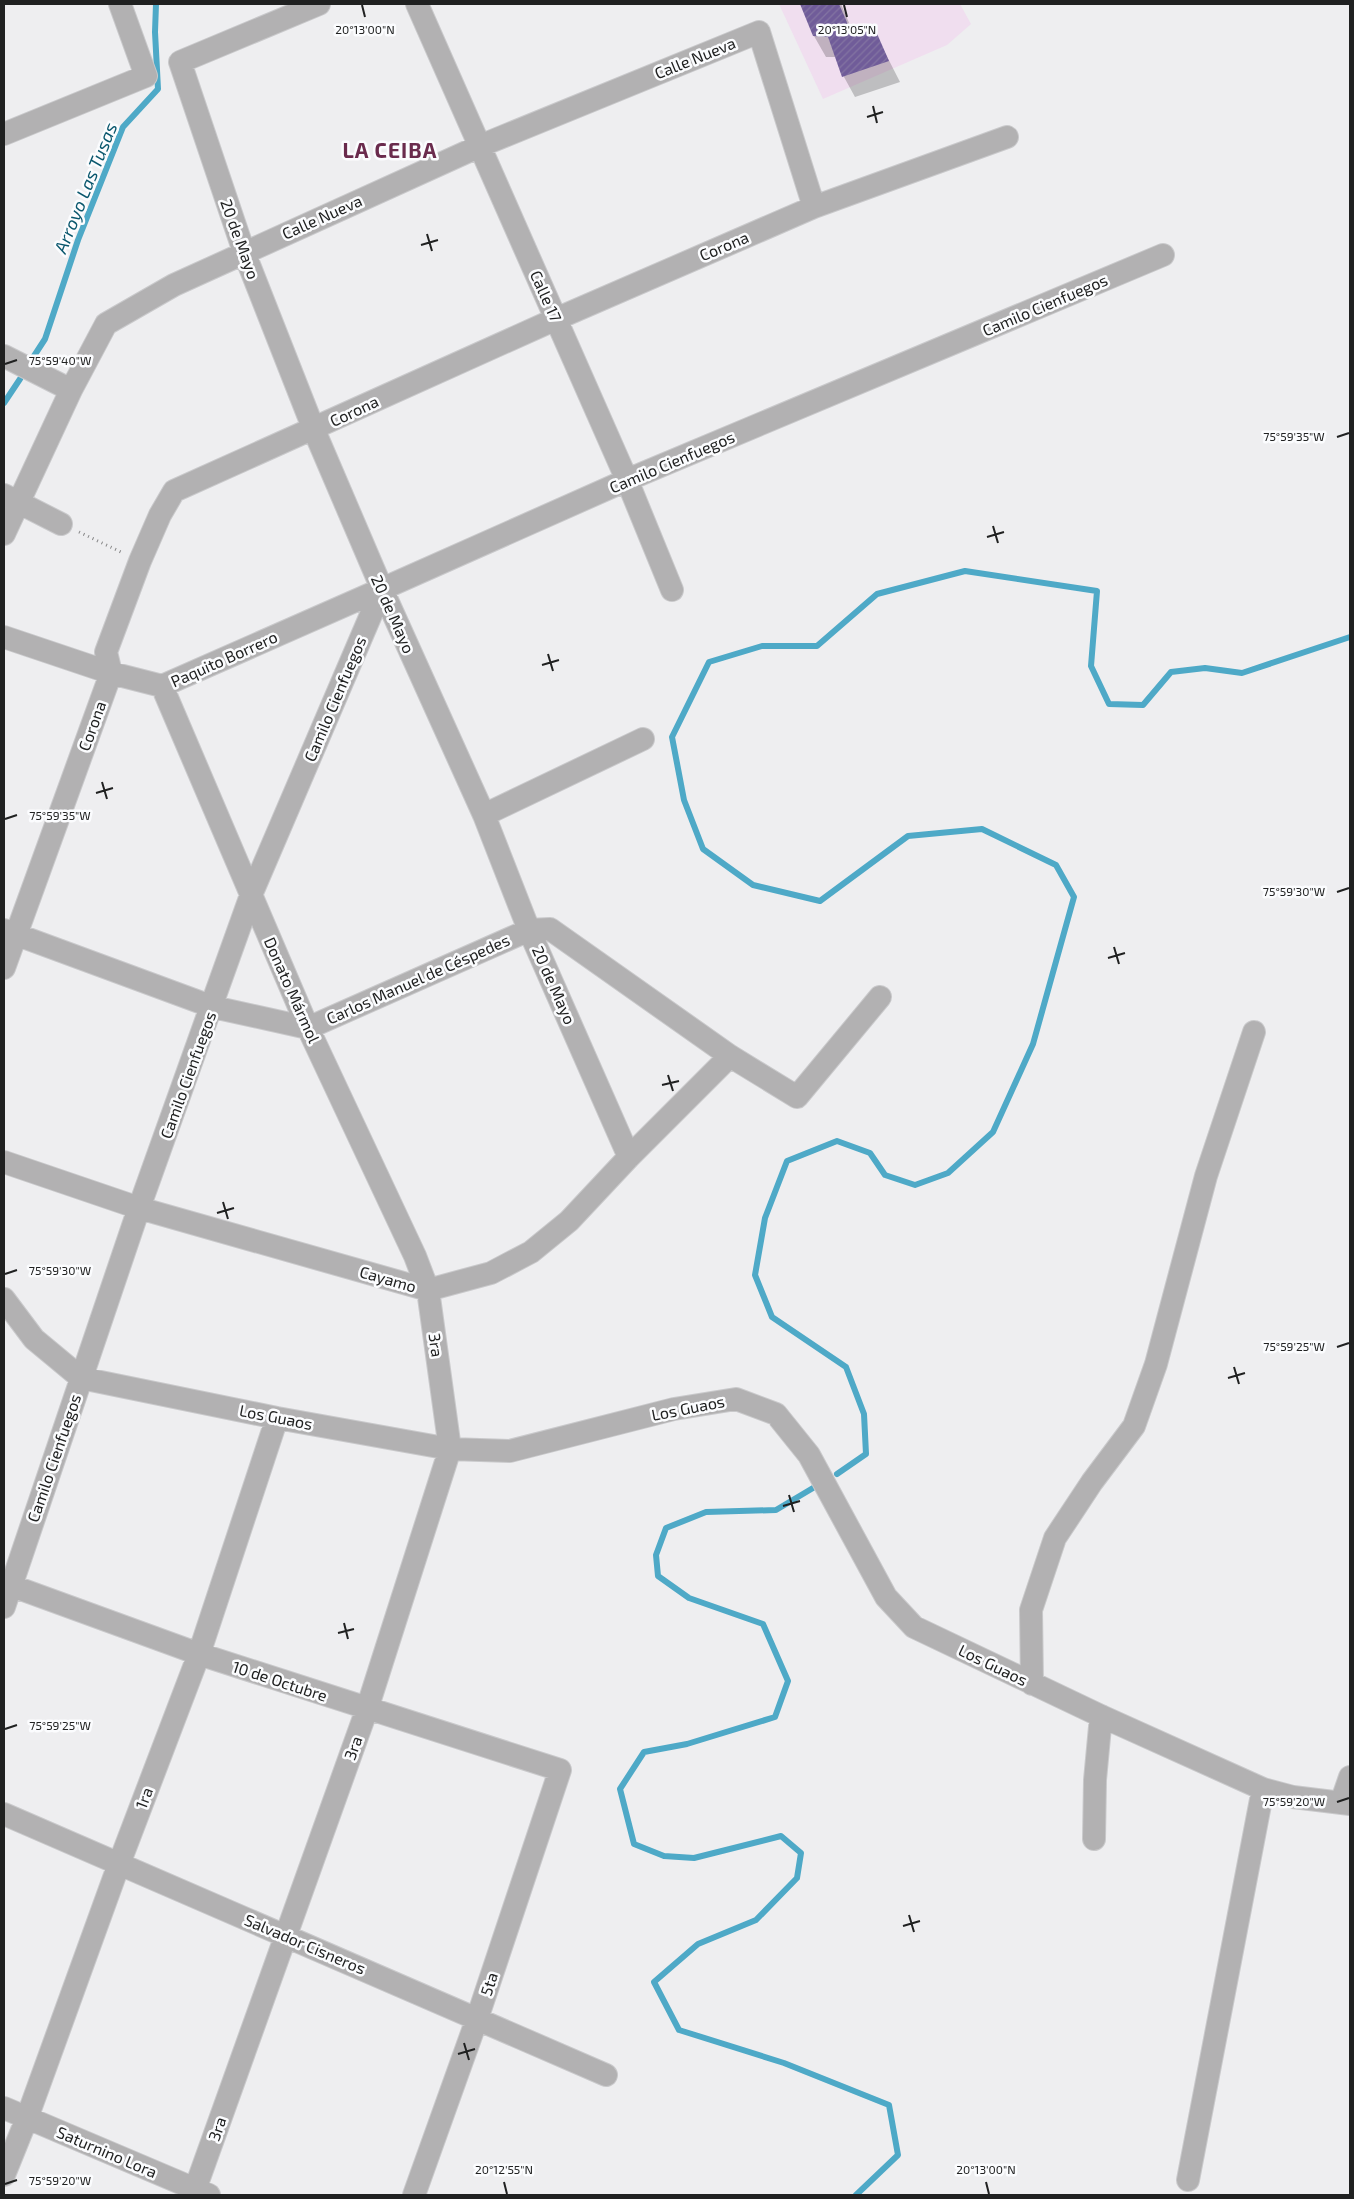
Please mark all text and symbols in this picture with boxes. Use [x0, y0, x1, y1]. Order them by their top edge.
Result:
text: 20°13'00"N [335, 22, 395, 36]
text: 20°13'05"N [818, 22, 876, 36]
street label: Calle Nueva [652, 33, 738, 82]
water label: Arroyo Las Tusas [48, 119, 121, 257]
district label: LA CEIBA [343, 137, 437, 162]
street label: Calle Nueva [279, 190, 365, 243]
street label: 20 de Mayo [217, 196, 264, 281]
street label: Corona [696, 227, 751, 264]
street label: Calle 17 [527, 267, 566, 324]
street label: Camilo Cienfuegos [979, 270, 1110, 339]
text: 75°59'40"W [29, 353, 91, 367]
street label: Corona [326, 391, 381, 430]
street label: Camilo Cienfuegos [606, 427, 737, 496]
text: 75°59'35"W [1263, 429, 1325, 443]
street label: 20 de Mayo [368, 572, 419, 656]
street label: Paquito Borrero [168, 627, 280, 691]
street label: Camilo Cienfuegos [300, 633, 369, 764]
street label: Corona [74, 698, 109, 753]
text: 75°59'35"W [29, 808, 91, 822]
text: 75°59'30"W [1263, 884, 1325, 898]
street label: Carlos Manuel de Céspedes [323, 929, 512, 1028]
street label: Donato Mármol [261, 934, 324, 1046]
street label: 20 de Mayo [529, 943, 580, 1027]
street label: Camilo Cienfuegos [156, 1009, 219, 1141]
street label: Cayamo [358, 1261, 419, 1296]
text: 75°59'30"W [29, 1263, 91, 1277]
street label: 3ra [425, 1332, 448, 1358]
text: 75°59'25"W [1263, 1339, 1325, 1353]
street label: Camilo Cienfuegos [23, 1391, 84, 1524]
street label: Los Guaos [650, 1391, 726, 1424]
street label: Los Guaos [238, 1400, 314, 1433]
street label: Los Guaos [956, 1640, 1031, 1689]
street label: 10 de Octubre [230, 1656, 330, 1705]
text: 75°59'25"W [29, 1718, 91, 1732]
street label: 3ra [339, 1733, 366, 1762]
street label: 1ra [131, 1784, 156, 1811]
text: 75°59'20"W [1263, 1794, 1325, 1808]
street label: Salvador Cisneros [242, 1909, 369, 1978]
street label: 5ta [476, 1970, 501, 1998]
street label: 3ra [204, 2114, 229, 2143]
street label: Saturnino Lora [54, 2122, 160, 2181]
text: 20°12'55"N [475, 2162, 533, 2176]
text: 20°13'00"N [956, 2162, 1016, 2176]
text: 75°59'20"W [29, 2173, 91, 2187]

